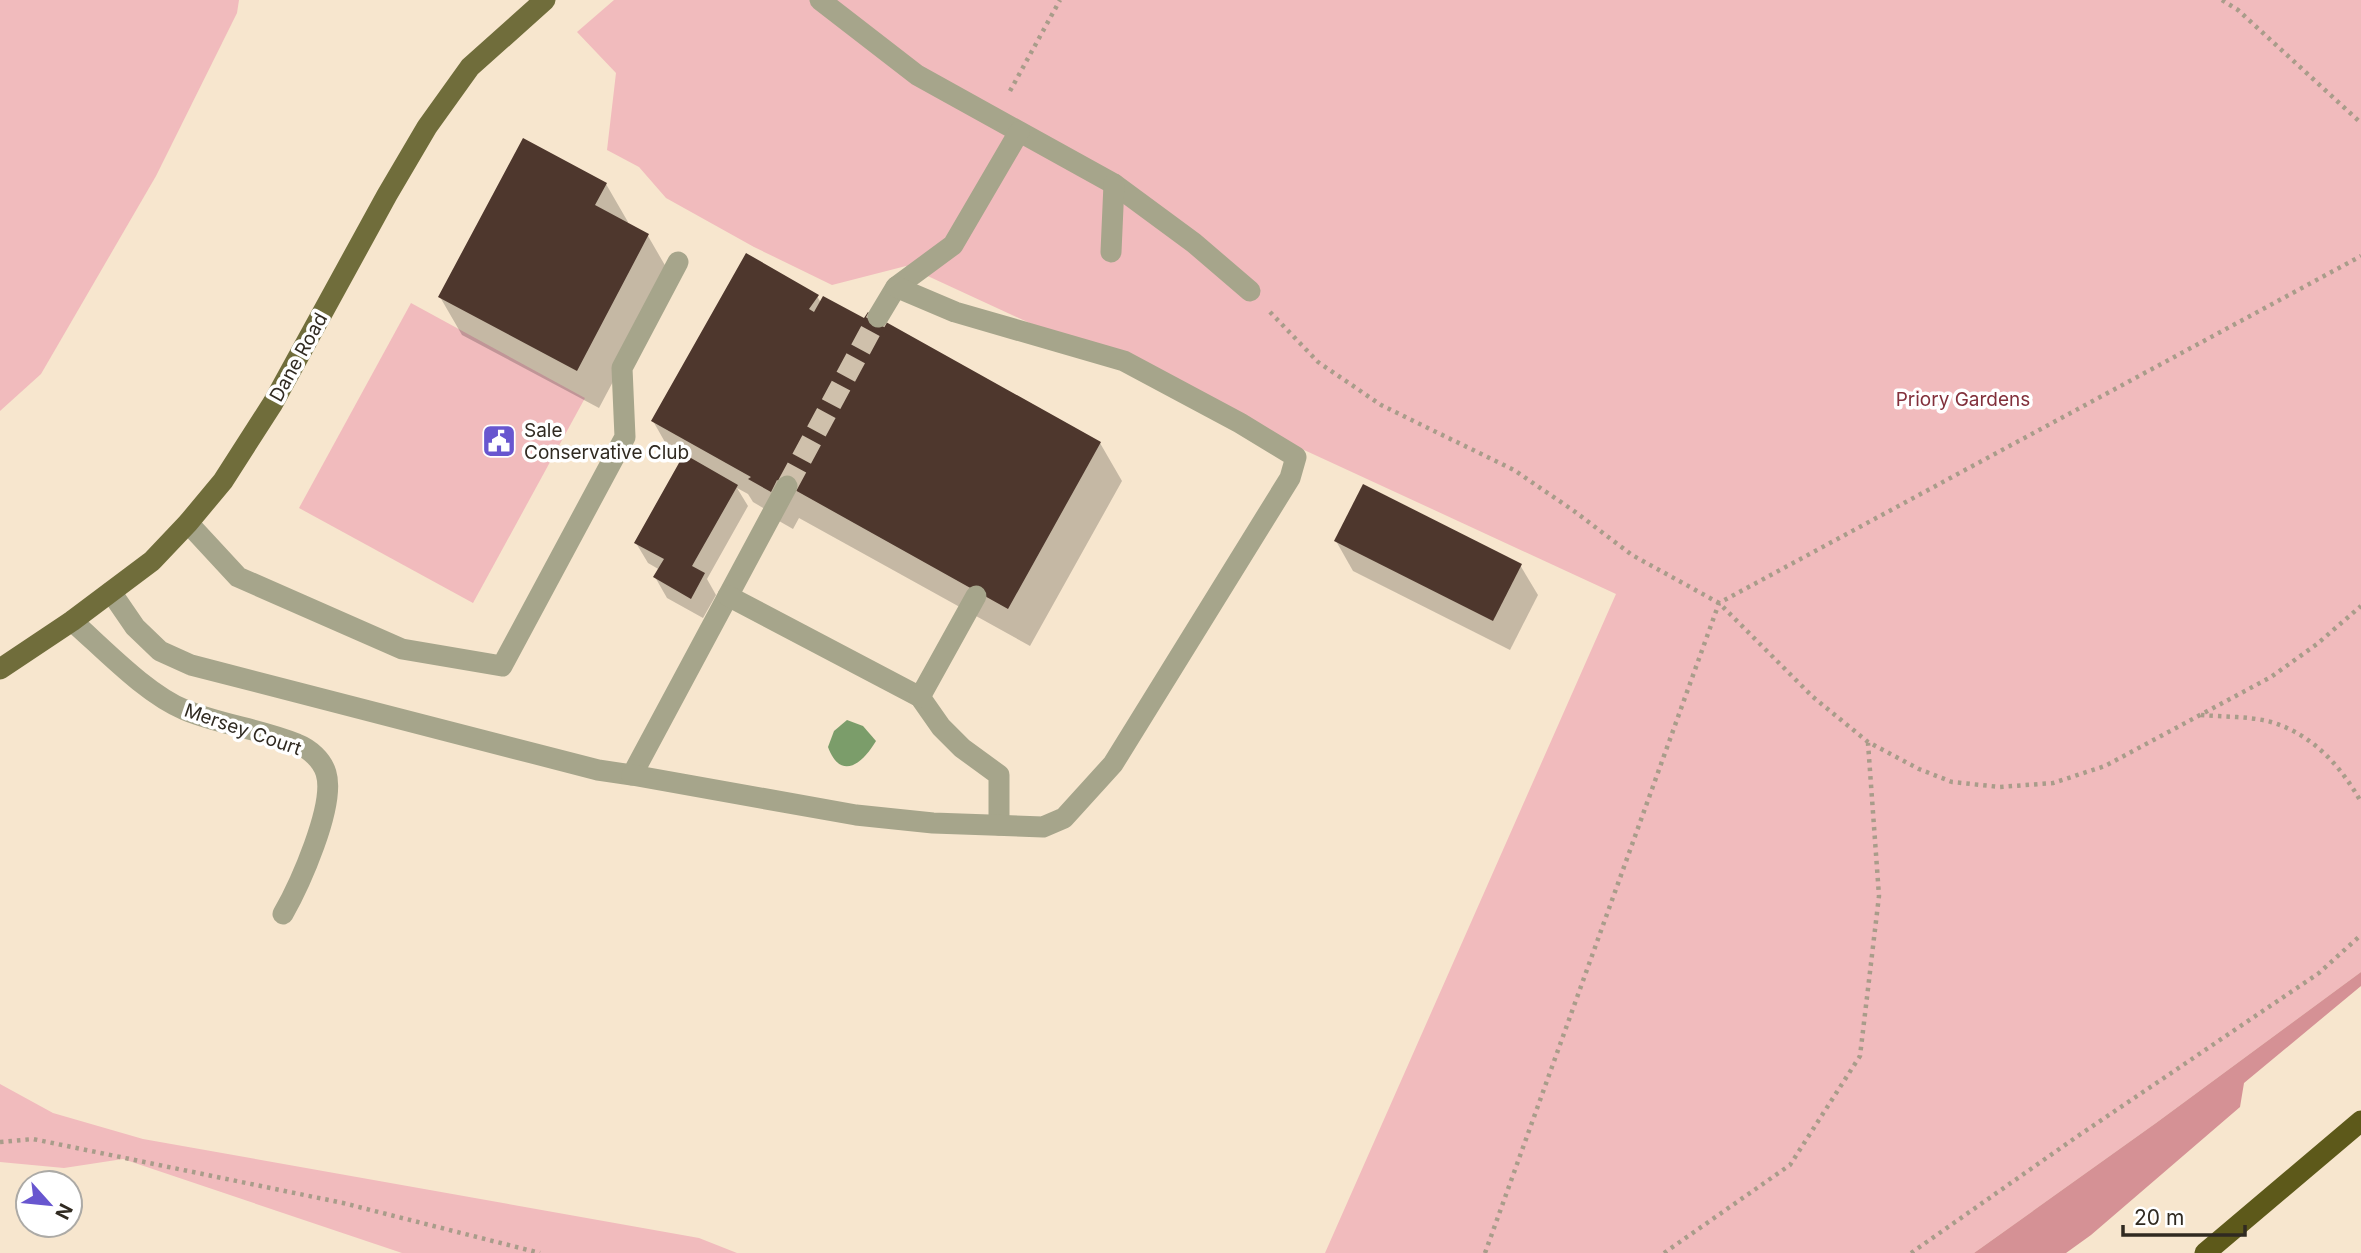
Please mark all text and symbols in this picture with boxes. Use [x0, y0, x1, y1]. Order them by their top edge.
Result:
street label: Dane Road [265, 309, 332, 406]
park label: Priory Gardens [1896, 388, 2030, 411]
place label: Sale Conservative Club [524, 419, 689, 464]
public building icon: Sale Conservative Club [480, 422, 518, 460]
street label: Mersey Court [181, 699, 304, 760]
north arrow [14, 1169, 84, 1239]
scale bar [2123, 1194, 2246, 1238]
text: N [50, 1200, 77, 1223]
text: 20 m [2134, 1205, 2184, 1230]

